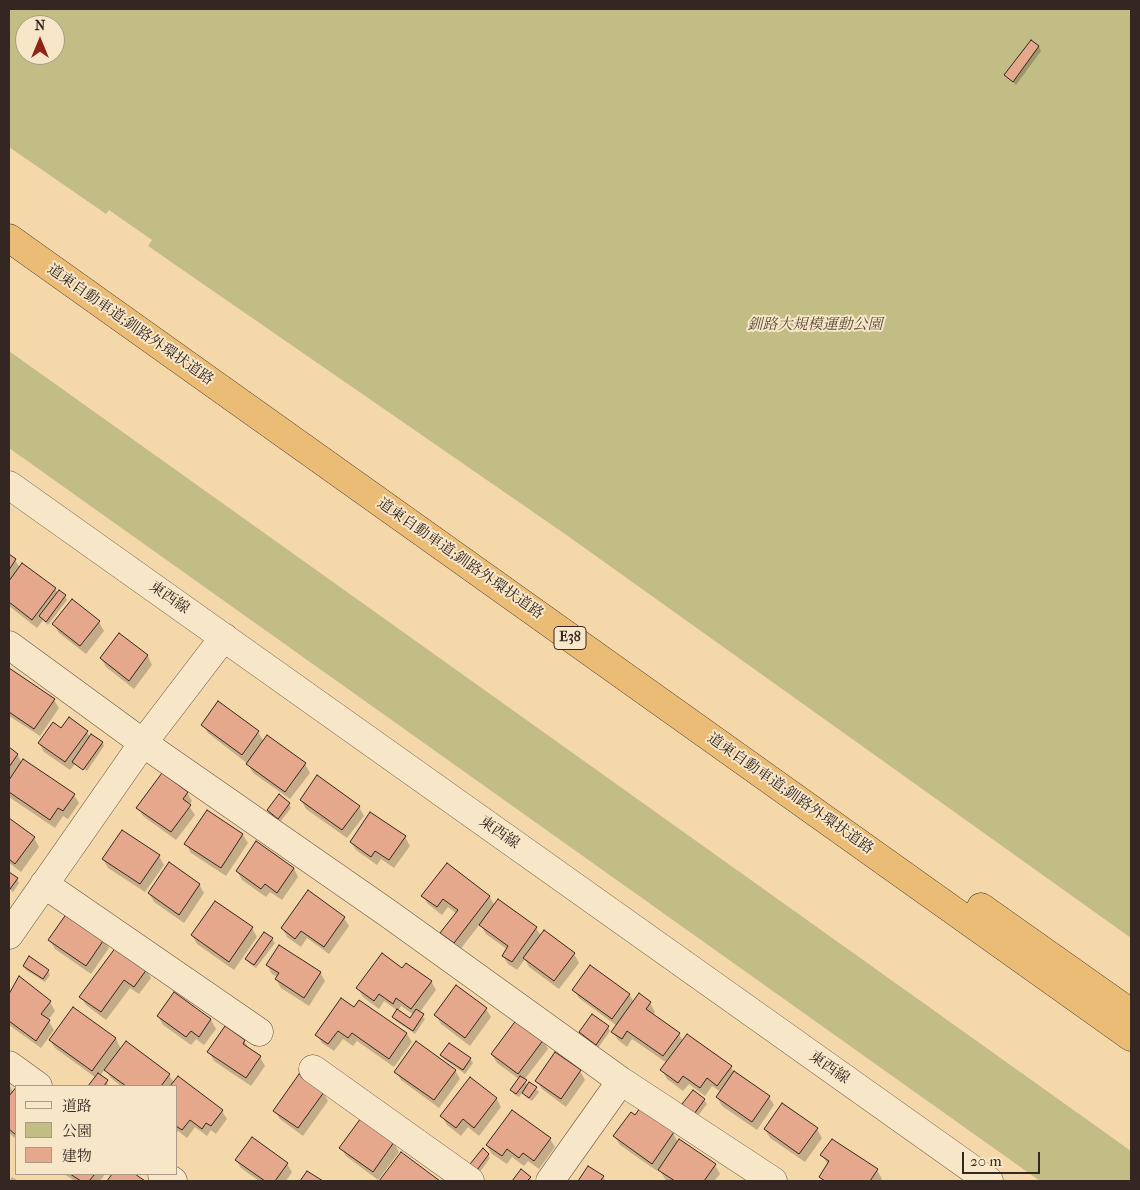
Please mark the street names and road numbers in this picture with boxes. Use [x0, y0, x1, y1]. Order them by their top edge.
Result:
street label: 道東自動車道;釧路外環状道路 [43, 261, 217, 389]
street label: 道東自動車道;釧路外環状道路 [373, 495, 547, 623]
street label: 東西線 [145, 578, 193, 618]
road number: E38 [554, 626, 586, 650]
street label: 道東自動車道;釧路外環状道路 [703, 730, 877, 858]
street label: 東西線 [475, 813, 523, 853]
street label: 東西線 [805, 1048, 853, 1088]

